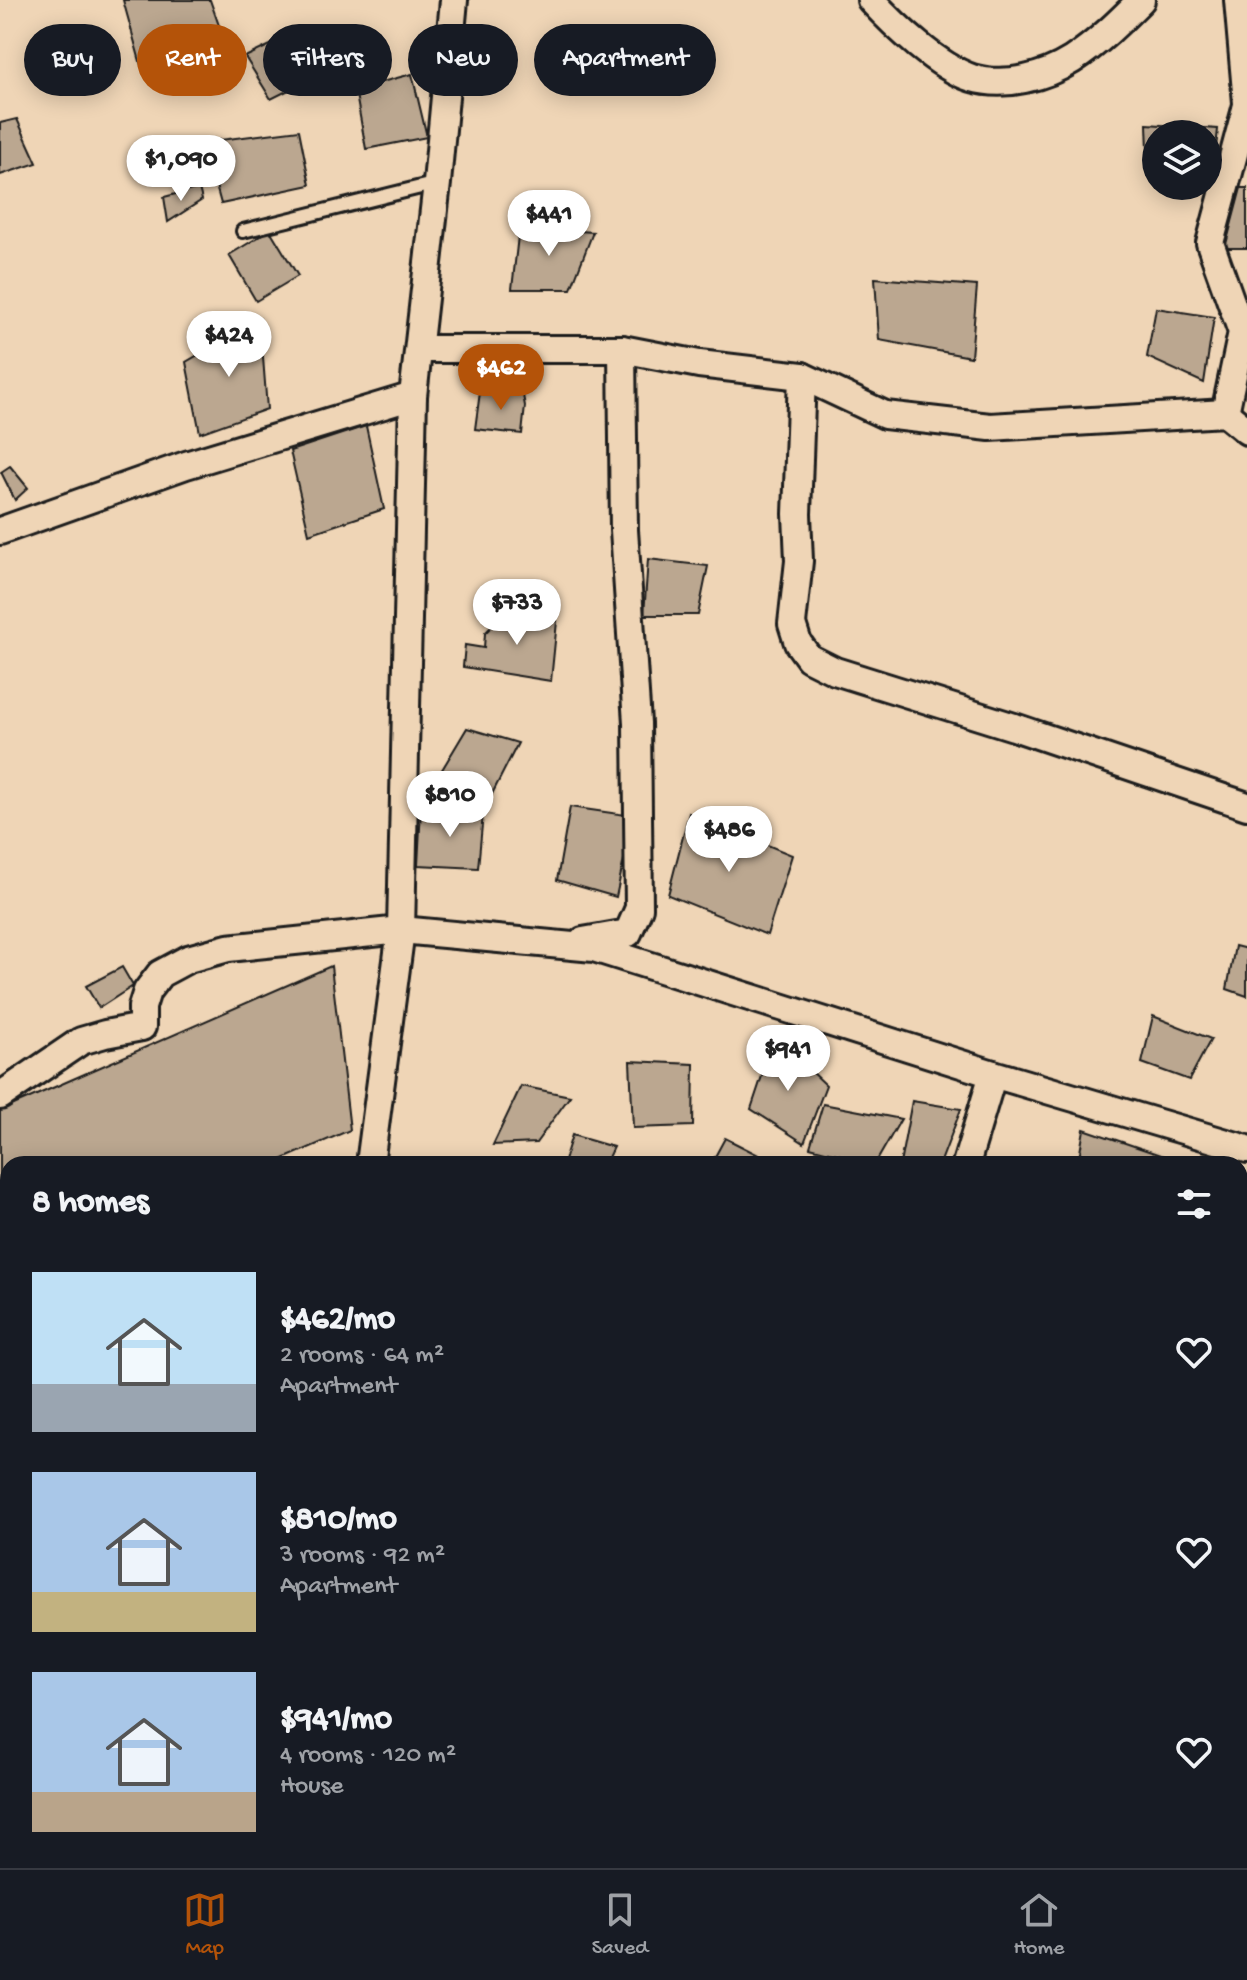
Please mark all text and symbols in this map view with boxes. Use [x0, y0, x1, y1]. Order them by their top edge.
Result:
chip: Buy [24, 24, 121, 96]
chip: Rent [137, 24, 247, 96]
chip: Filters [263, 24, 392, 96]
chip: New [408, 24, 518, 96]
chip: Apartment [534, 24, 716, 96]
map controls [1142, 120, 1222, 200]
button: layers [1142, 120, 1222, 200]
pin: $1,090 [116, 135, 246, 203]
text: $1,090 [145, 145, 217, 176]
pin: $441 [502, 190, 596, 258]
text: $441 [526, 200, 572, 231]
pin: $424 [182, 311, 276, 379]
text: $424 [204, 321, 254, 352]
pin: $462 [454, 344, 548, 412]
text: $462 [476, 354, 526, 385]
pin: $733 [470, 579, 564, 647]
text: $733 [491, 589, 543, 620]
pin: $810 [403, 771, 497, 839]
text: $810 [424, 781, 476, 812]
pin: $486 [682, 806, 776, 874]
text: $486 [703, 816, 755, 847]
pin: $941 [741, 1025, 835, 1093]
text: $941 [764, 1035, 812, 1066]
icon: filters [1172, 1182, 1216, 1226]
text: 8 homes [32, 1184, 149, 1224]
text: $462/mo [280, 1301, 395, 1341]
icon: home [96, 1304, 192, 1400]
icon: heart [1172, 1330, 1216, 1374]
text: 2 rooms · 64 m² [280, 1341, 444, 1372]
text: Apartment [280, 1372, 397, 1403]
text: $810/mo [280, 1501, 397, 1541]
icon: home [96, 1504, 192, 1600]
icon: heart [1172, 1530, 1216, 1574]
text: 3 rooms · 92 m² [280, 1541, 445, 1572]
text: Apartment [280, 1572, 397, 1603]
text: $941/mo [280, 1701, 392, 1741]
icon: home [96, 1704, 192, 1800]
icon: heart [1172, 1730, 1216, 1774]
text: 4 rooms · 120 m² [280, 1741, 456, 1772]
text: House [280, 1772, 344, 1803]
tab: Map [183, 1888, 227, 1962]
tab: Saved [592, 1888, 648, 1962]
tab: Home [1013, 1888, 1064, 1962]

